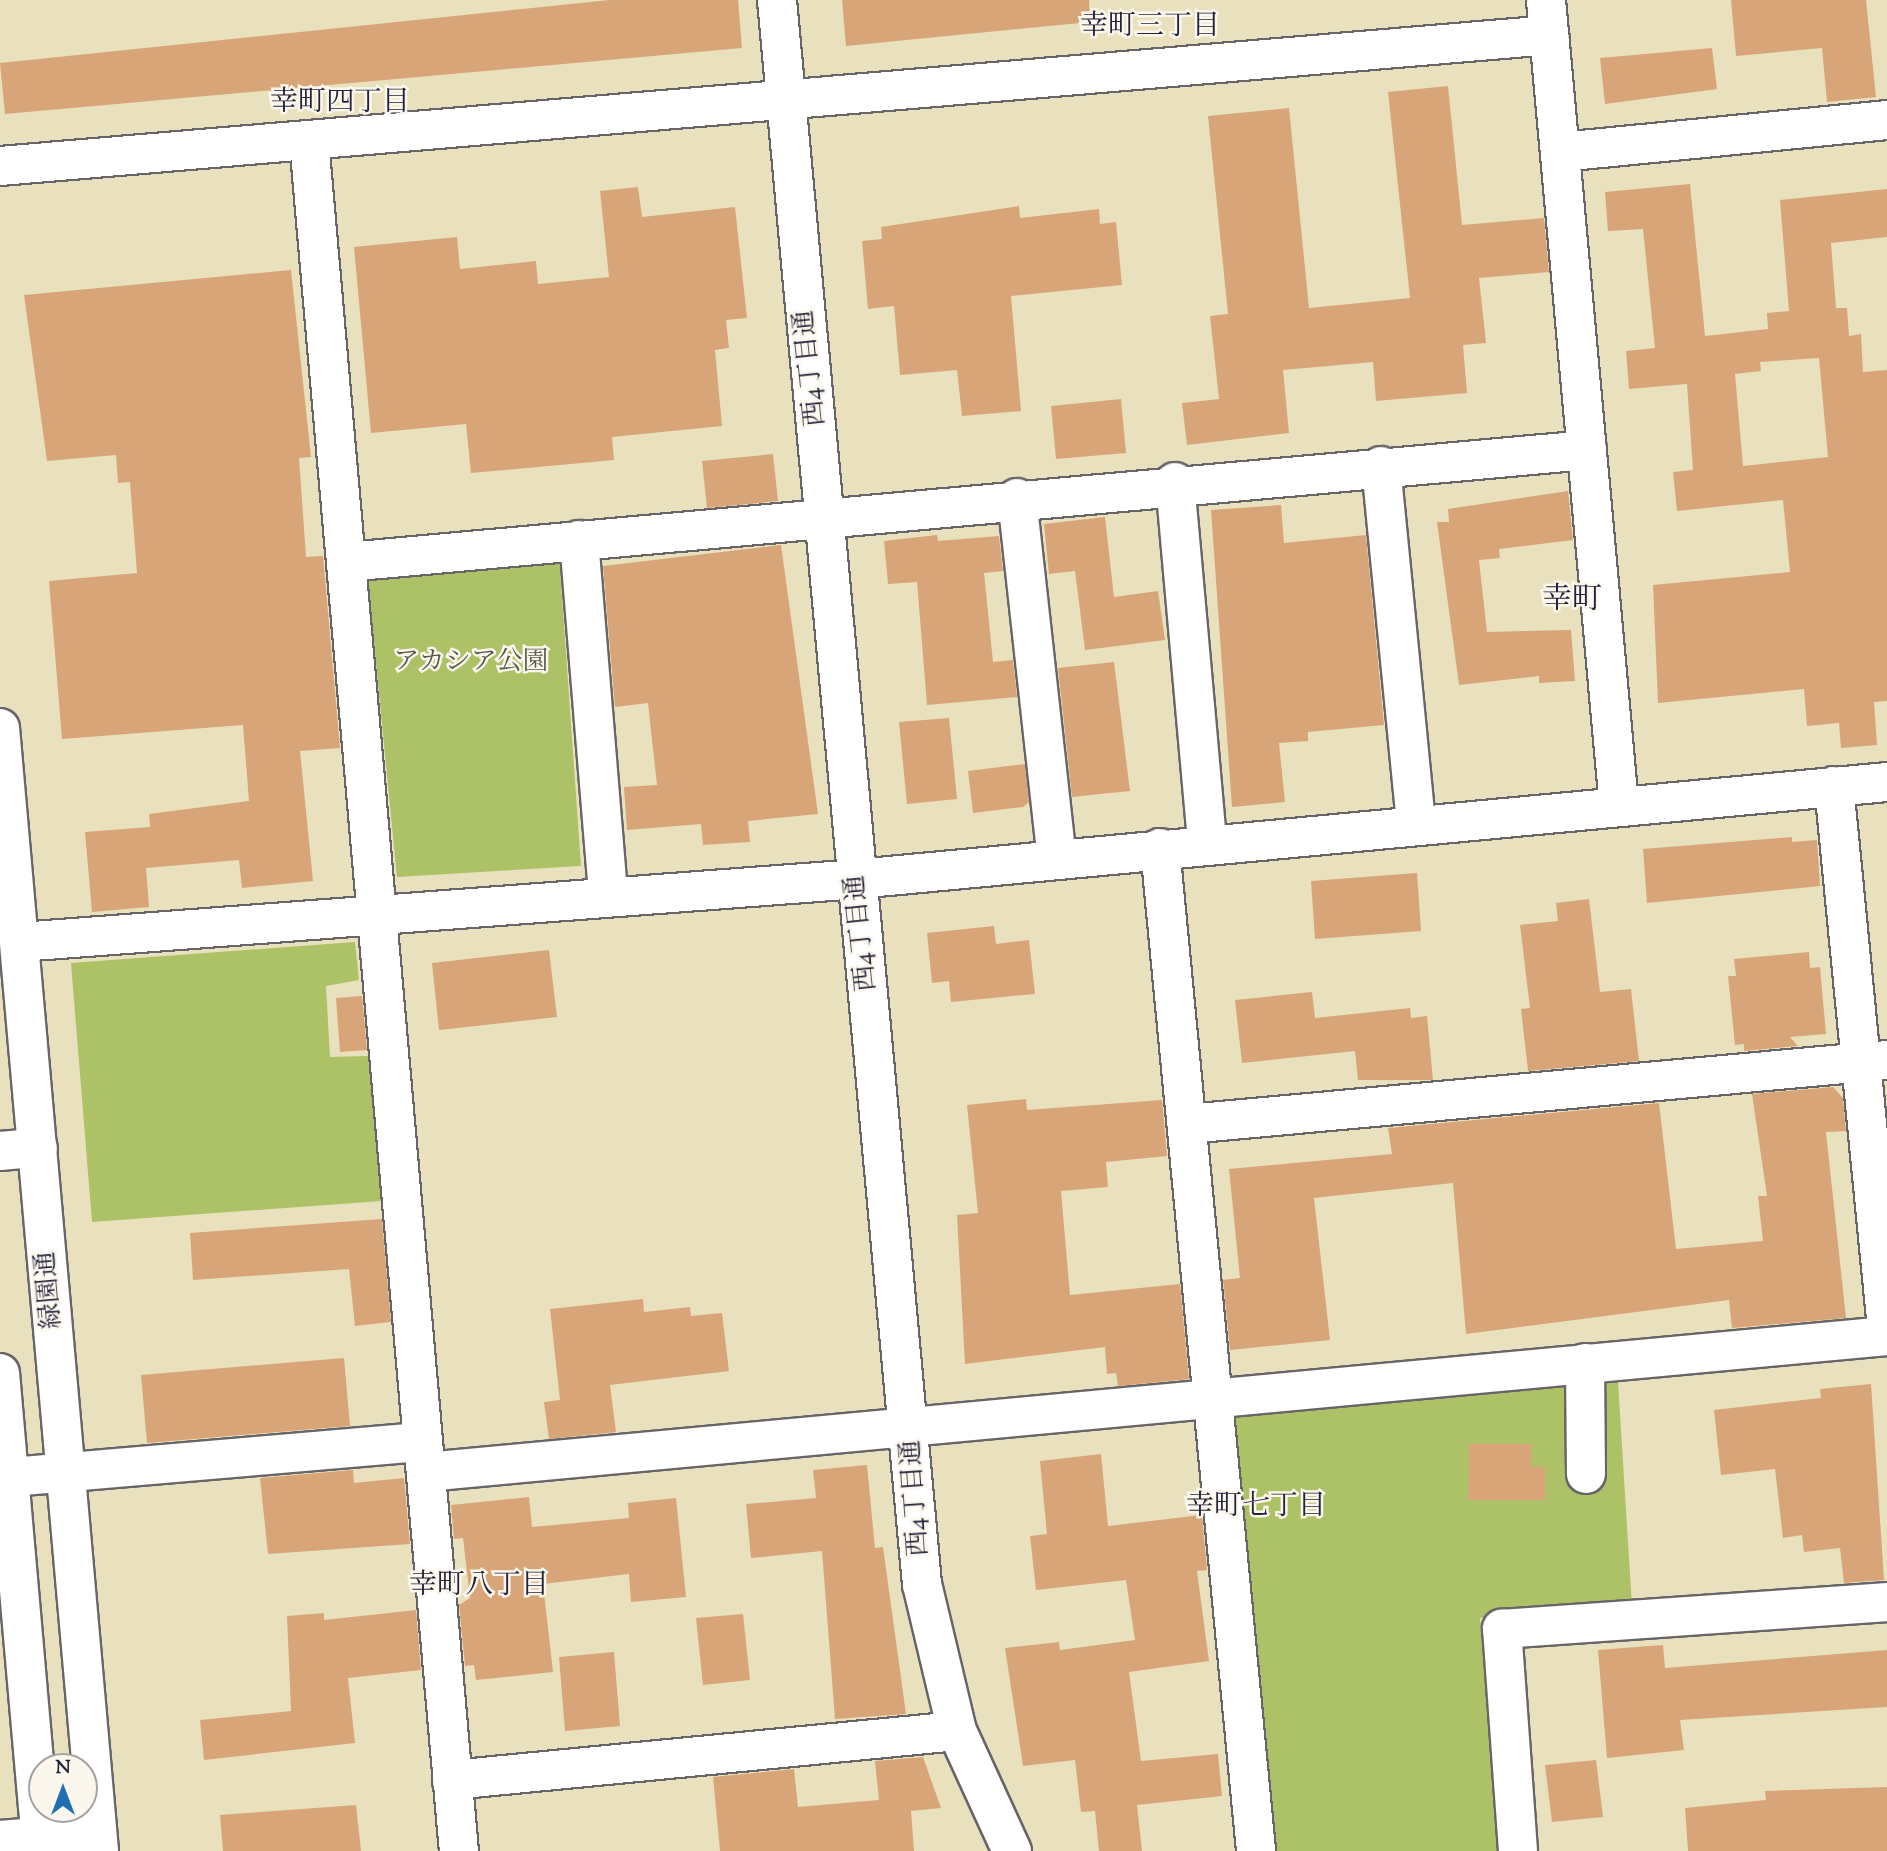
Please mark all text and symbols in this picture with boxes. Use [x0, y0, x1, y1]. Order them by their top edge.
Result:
district label: 幸町三丁目 [1080, 10, 1220, 44]
district label: 幸町四丁目 [270, 86, 410, 120]
street label: 西4丁目通 [789, 308, 833, 428]
district label: 幸町 [1542, 583, 1602, 619]
park label: アカシア公園 [393, 647, 549, 679]
street label: 西4丁目通 [840, 873, 884, 993]
street label: 緑園通 [31, 1250, 69, 1330]
street label: 西4丁目通 [896, 1439, 936, 1557]
district label: 幸町七丁目 [1186, 1490, 1326, 1524]
district label: 幸町八丁目 [409, 1569, 549, 1603]
north arrow [28, 1753, 98, 1823]
text: N [55, 1755, 71, 1782]

